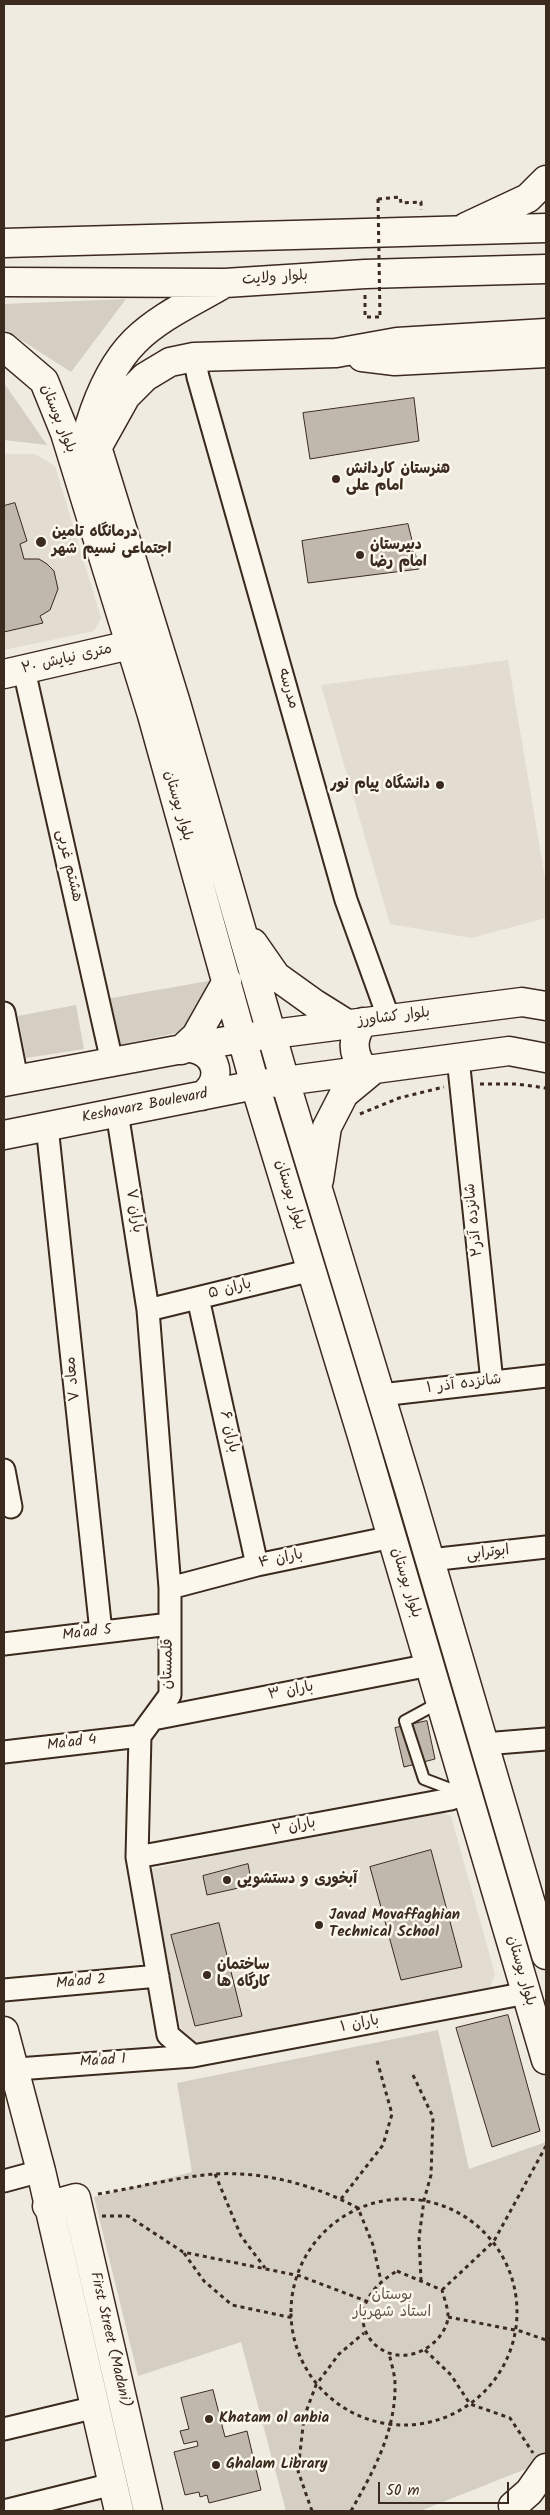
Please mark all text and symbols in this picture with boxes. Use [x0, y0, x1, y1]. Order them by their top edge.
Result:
street label: بلوار ولایت [242, 268, 308, 290]
street label: بلوار بوستان [35, 382, 79, 456]
place label: هنرستان کاردانش امام علی [346, 461, 450, 496]
marker: هنرستان کاردانش امام علی [330, 473, 342, 485]
place label: درمانگاه تامین اجتماعی نسیم شهر [52, 524, 171, 559]
marker: درمانگاه تامین اجتماعی نسیم شهر [34, 535, 48, 549]
place label: دبیرستان امام رضا [370, 537, 427, 572]
marker: دبیرستان امام رضا [354, 549, 366, 561]
street label: ۲۰ متری نیایش [20, 641, 114, 679]
street label: مدرسه [273, 667, 301, 711]
street label: بلوار بوستان [158, 769, 196, 843]
place label: دانشگاه پیام نور [331, 776, 430, 794]
marker: دانشگاه پیام نور [434, 779, 446, 791]
street label: هشتم غربی [51, 828, 85, 904]
street label: بلوار کشاورز [357, 1005, 431, 1031]
street label: Keshavarz Boulevard [81, 1086, 209, 1128]
street label: بلوار بوستان [270, 1158, 308, 1232]
street label: شانزده آذر۲ [462, 1182, 488, 1258]
street label: باران ۷ [121, 1188, 145, 1234]
street label: باران ۵ [207, 1276, 253, 1304]
street label: معاد ۷ [63, 1356, 85, 1402]
street label: شانزده آذر ۱ [426, 1371, 502, 1399]
street label: باران ۶ [214, 1409, 242, 1455]
street label: ابوترابی [466, 1542, 510, 1566]
street label: بلوار بوستان [386, 1546, 424, 1620]
street label: باران ۴ [257, 1547, 305, 1573]
street label: Ma'ad 5 [61, 1622, 113, 1646]
street label: قلمستان [160, 1638, 178, 1690]
street label: باران ۳ [267, 1679, 315, 1705]
street label: Ma'ad 4 [46, 1732, 98, 1756]
street label: باران ۲ [271, 1815, 317, 1841]
place label: آبخوری و دستشویی [237, 1871, 357, 1889]
marker: آبخوری و دستشویی [221, 1874, 233, 1886]
place label: Javad Movaffaghian Technical School [329, 1907, 460, 1942]
marker: Javad Movaffaghian Technical School [313, 1919, 325, 1931]
street label: بلوار بوستان [501, 1934, 539, 2008]
place label: ساختمان کارگاه ها [217, 1957, 270, 1992]
marker: ساختمان کارگاه ها [201, 1969, 213, 1981]
street label: Ma'ad 2 [55, 1972, 107, 1994]
street label: باران ۱ [339, 2012, 381, 2038]
street label: Ma'ad 1 [79, 2051, 127, 2073]
street label: First Street (Madani) [85, 2271, 133, 2409]
park label: بوستان استاد شهریار [353, 2287, 431, 2322]
place label: Khatam ol anbia [219, 2410, 329, 2428]
marker: Khatam ol anbia [203, 2413, 215, 2425]
place label: Ghalam Library [226, 2456, 328, 2474]
marker: Ghalam Library [210, 2459, 222, 2471]
scale bar [380, 2472, 511, 2504]
text: 50 m [386, 2479, 420, 2503]

